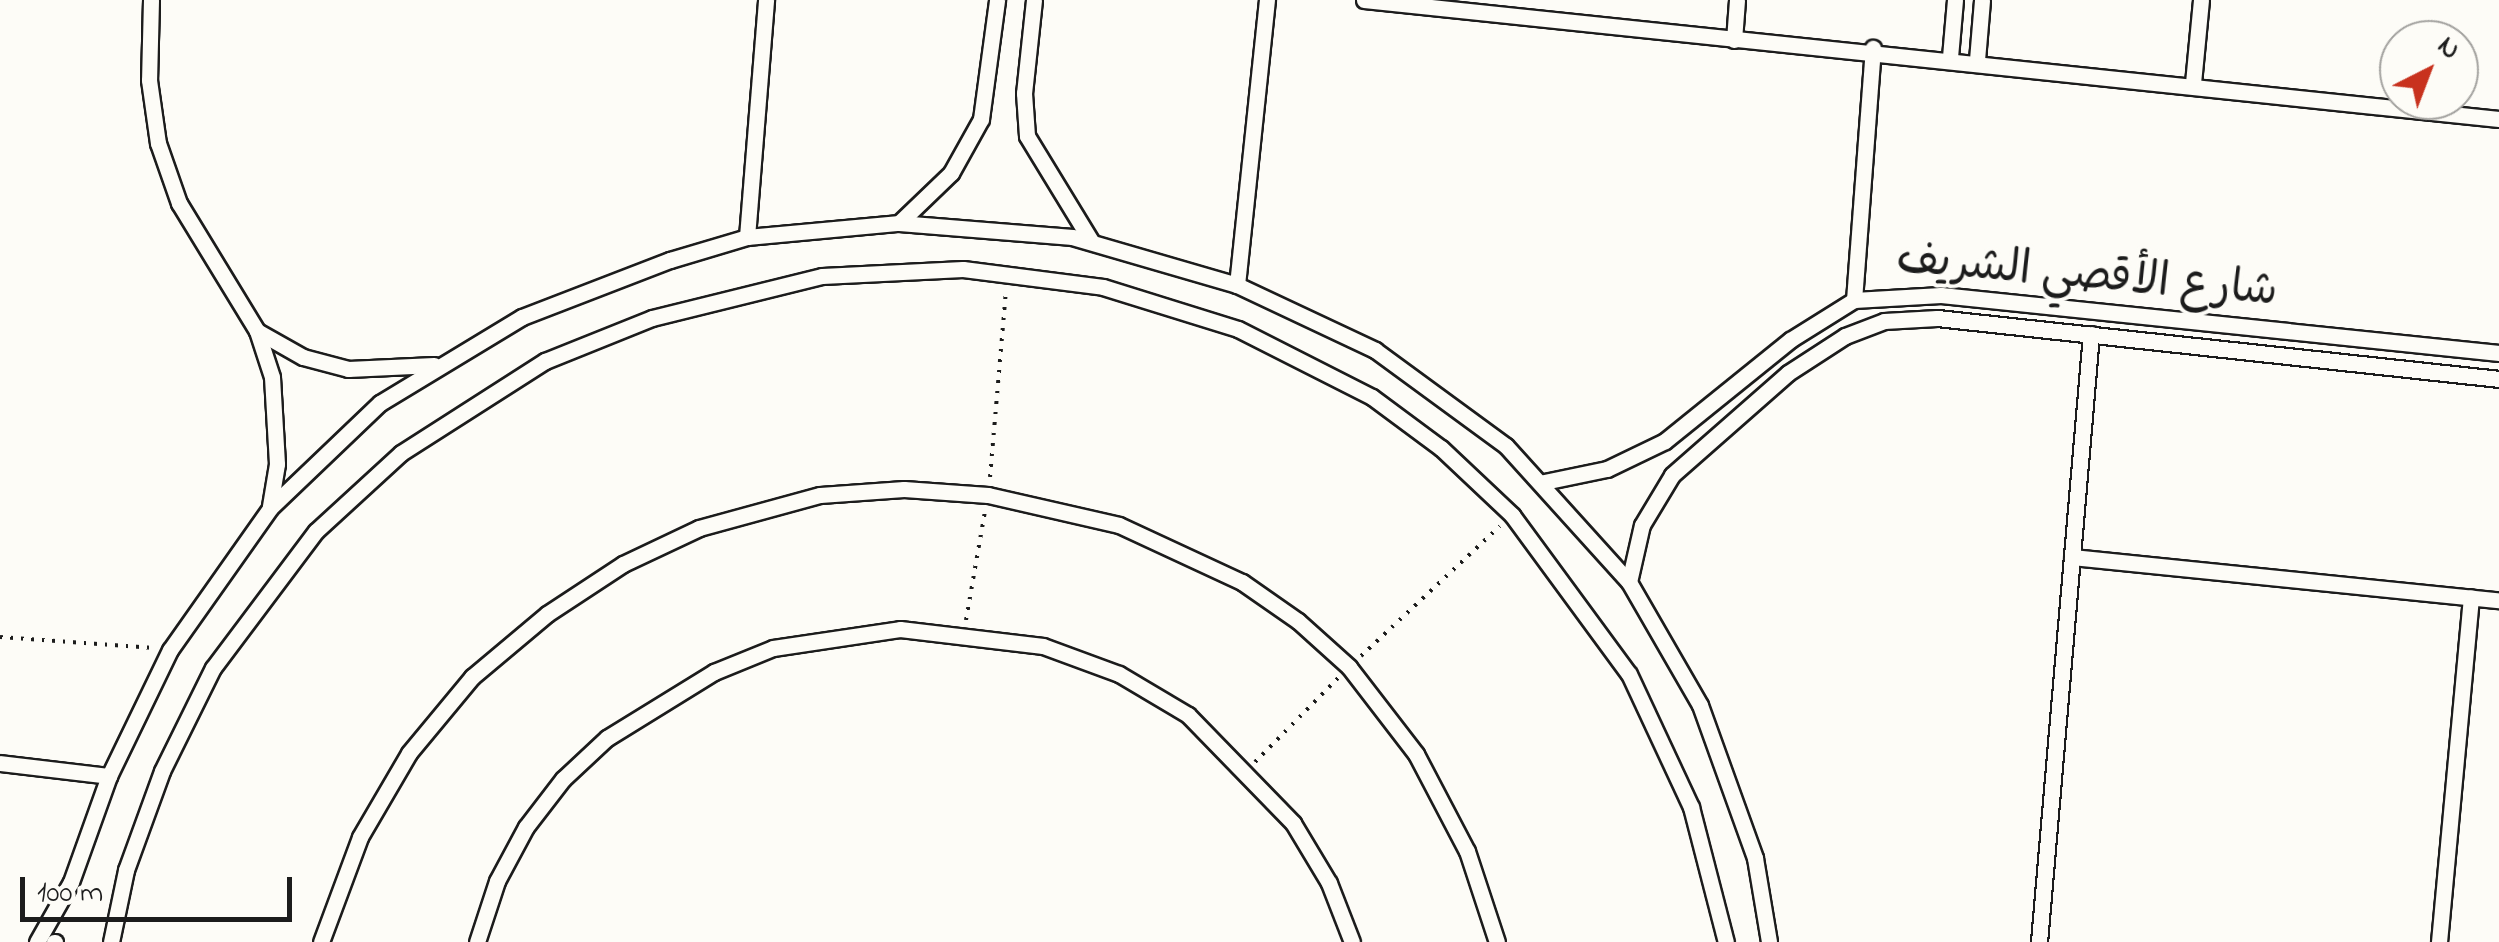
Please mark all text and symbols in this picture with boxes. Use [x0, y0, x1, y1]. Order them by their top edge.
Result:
north arrow [2379, 20, 2479, 120]
text: N [2427, 27, 2469, 70]
street label: شارع الأقصي الشريف [1894, 233, 2280, 321]
scale bar [25, 857, 298, 919]
text: 100 m [37, 872, 103, 916]

